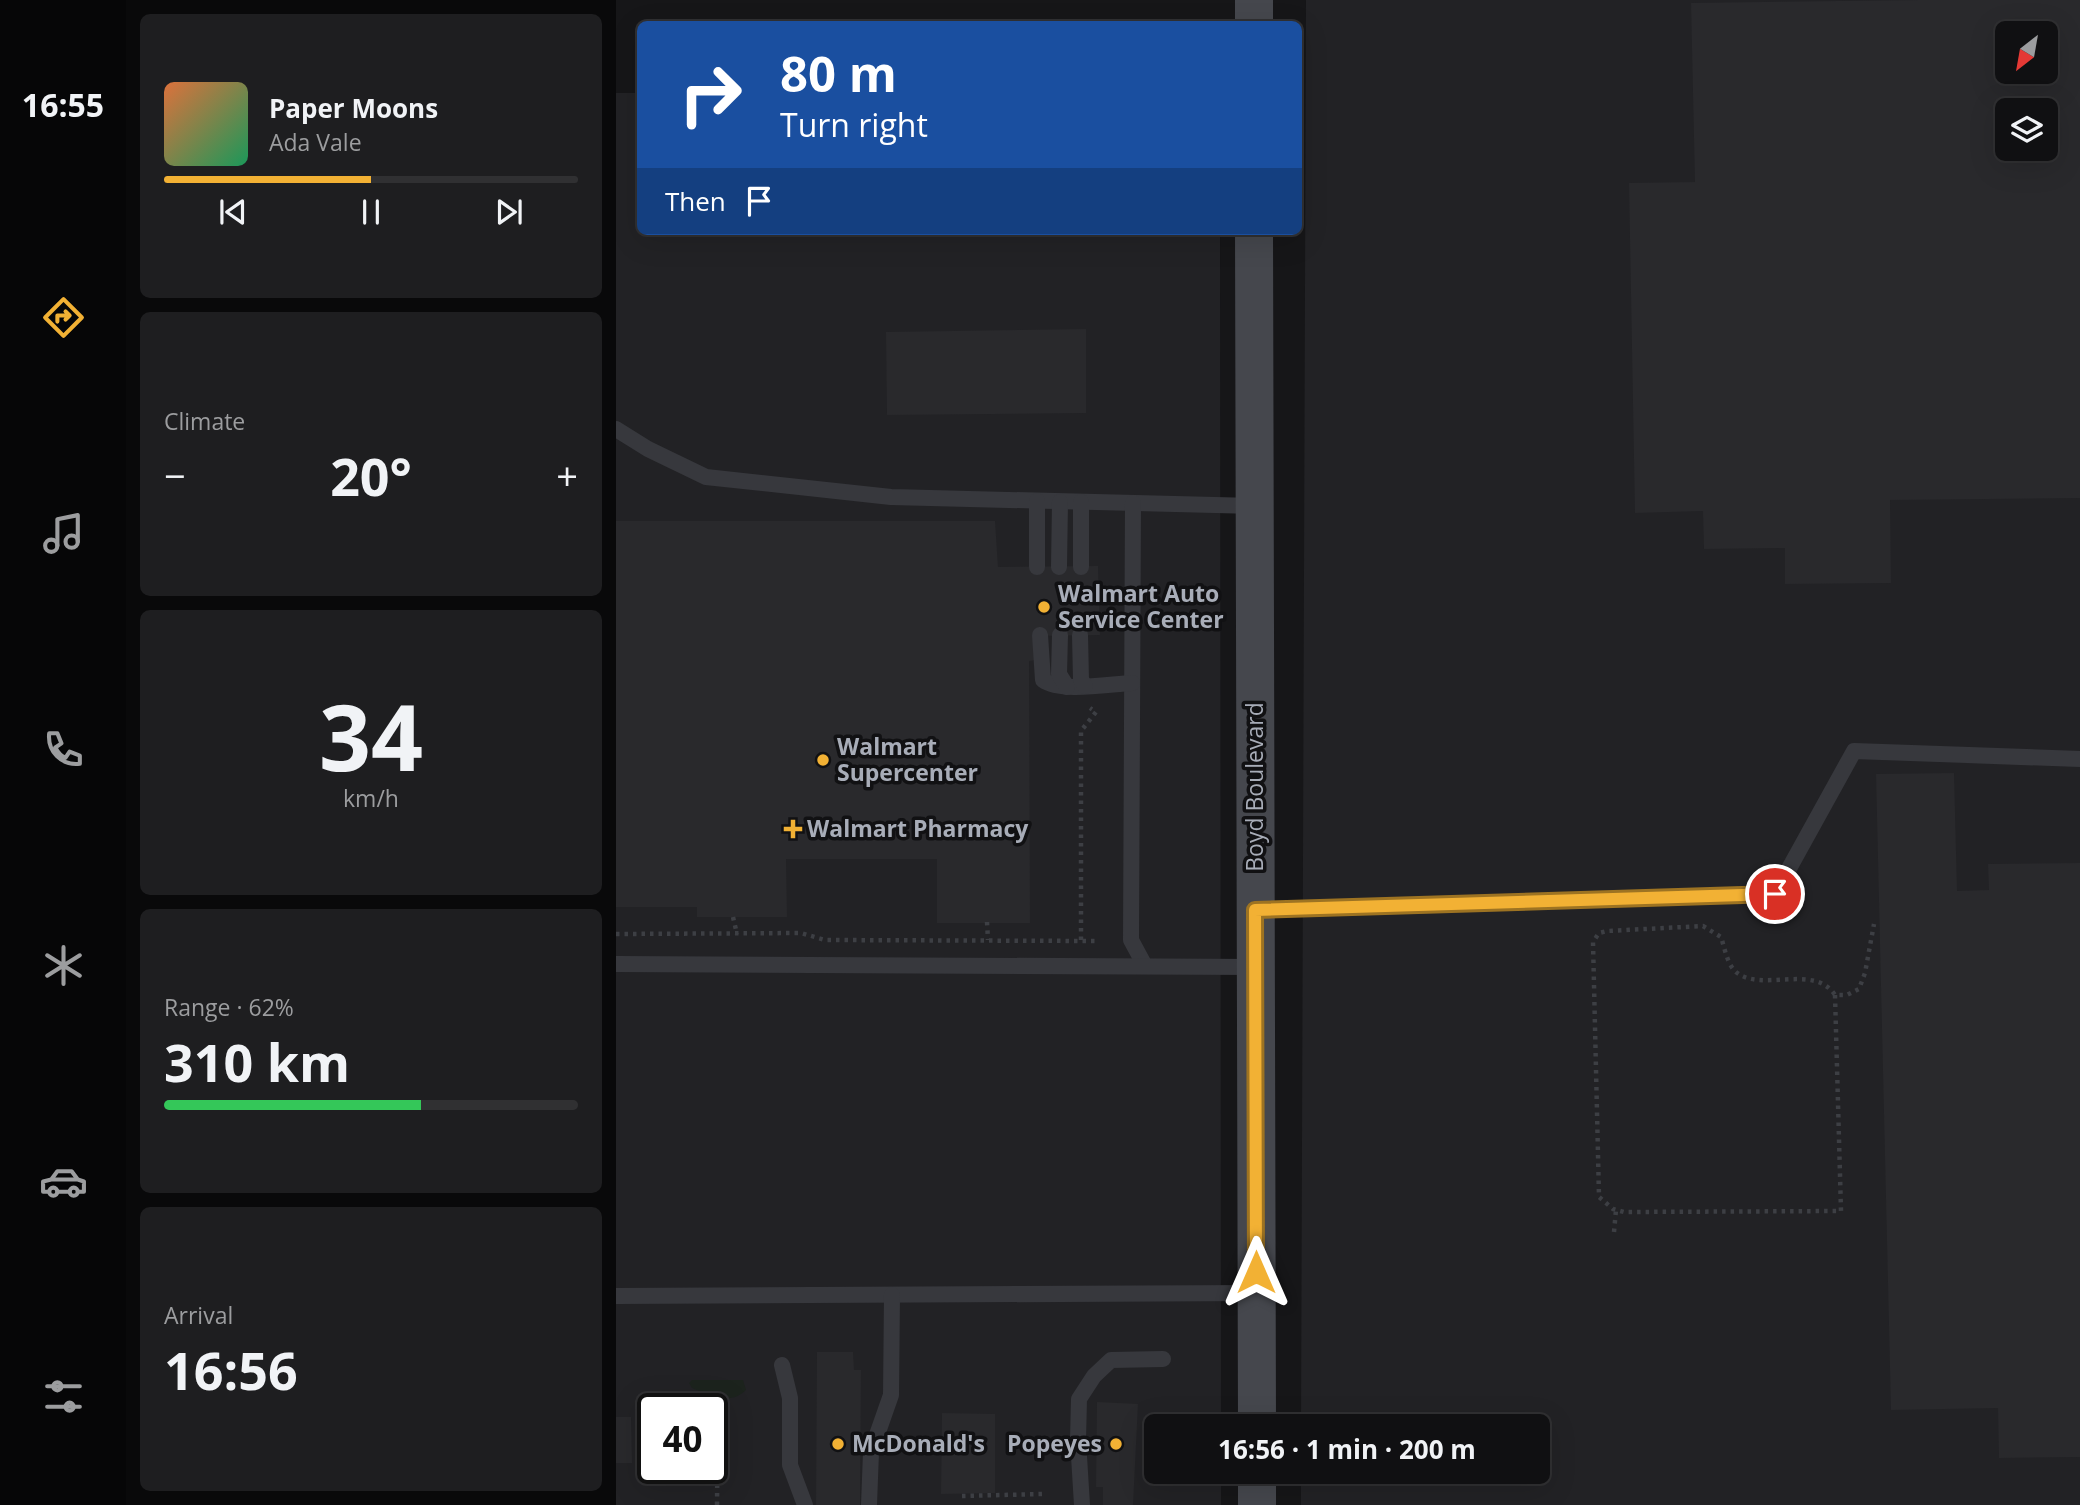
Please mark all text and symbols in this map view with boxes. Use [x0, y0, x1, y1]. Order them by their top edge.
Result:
north arrow [1995, 21, 2058, 84]
map controls [1995, 21, 2058, 161]
text: 80 m [780, 40, 897, 106]
icon: right [665, 49, 756, 140]
text: 16:55 [22, 83, 104, 126]
text: Paper Moons [269, 90, 438, 126]
button: layers [1995, 98, 2058, 161]
text: Turn right [780, 103, 928, 146]
text: Ada Vale [269, 126, 362, 158]
icon: arrive [740, 182, 778, 220]
text: Then [665, 183, 726, 219]
icon: previous [214, 193, 252, 231]
icon: pause [352, 193, 390, 231]
icon: next [490, 193, 528, 231]
icon: directions [39, 293, 88, 342]
text: Climate [164, 405, 245, 437]
text: 20° [330, 440, 412, 511]
text: − [164, 449, 186, 501]
text: + [556, 449, 578, 501]
icon: music [39, 509, 88, 558]
place label: Walmart Auto Service Center [1058, 577, 1224, 635]
marker: Walmart Auto Service Center [1036, 599, 1052, 615]
text: 34 [319, 674, 423, 798]
street label: Boyd Boulevard [1238, 702, 1270, 872]
icon: phone [39, 725, 88, 774]
place label: Walmart Supercenter [837, 730, 978, 788]
marker: Walmart Supercenter [815, 752, 831, 768]
text: km/h [343, 782, 399, 814]
place label: Walmart Pharmacy [807, 812, 1029, 844]
marker: Walmart Pharmacy [785, 821, 801, 837]
pin [1745, 864, 1805, 924]
icon: arrive [1756, 875, 1794, 913]
icon: climate [39, 941, 88, 990]
text: Range · 62% [164, 991, 294, 1023]
text: 310 km [164, 1026, 350, 1097]
icon: car [39, 1157, 88, 1206]
position arrow [1219, 1235, 1293, 1309]
text: Arrival [164, 1299, 233, 1331]
text: 16:56 [164, 1334, 298, 1405]
icon: filters [39, 1372, 88, 1421]
speed limit sign: 40 [637, 1393, 728, 1484]
place label: McDonald's [852, 1427, 985, 1459]
place label: Popeyes [1007, 1427, 1102, 1459]
text: 16:56 · 1 min · 200 m [1218, 1431, 1476, 1467]
marker: McDonald's [830, 1436, 846, 1452]
marker: Popeyes [1108, 1436, 1124, 1452]

